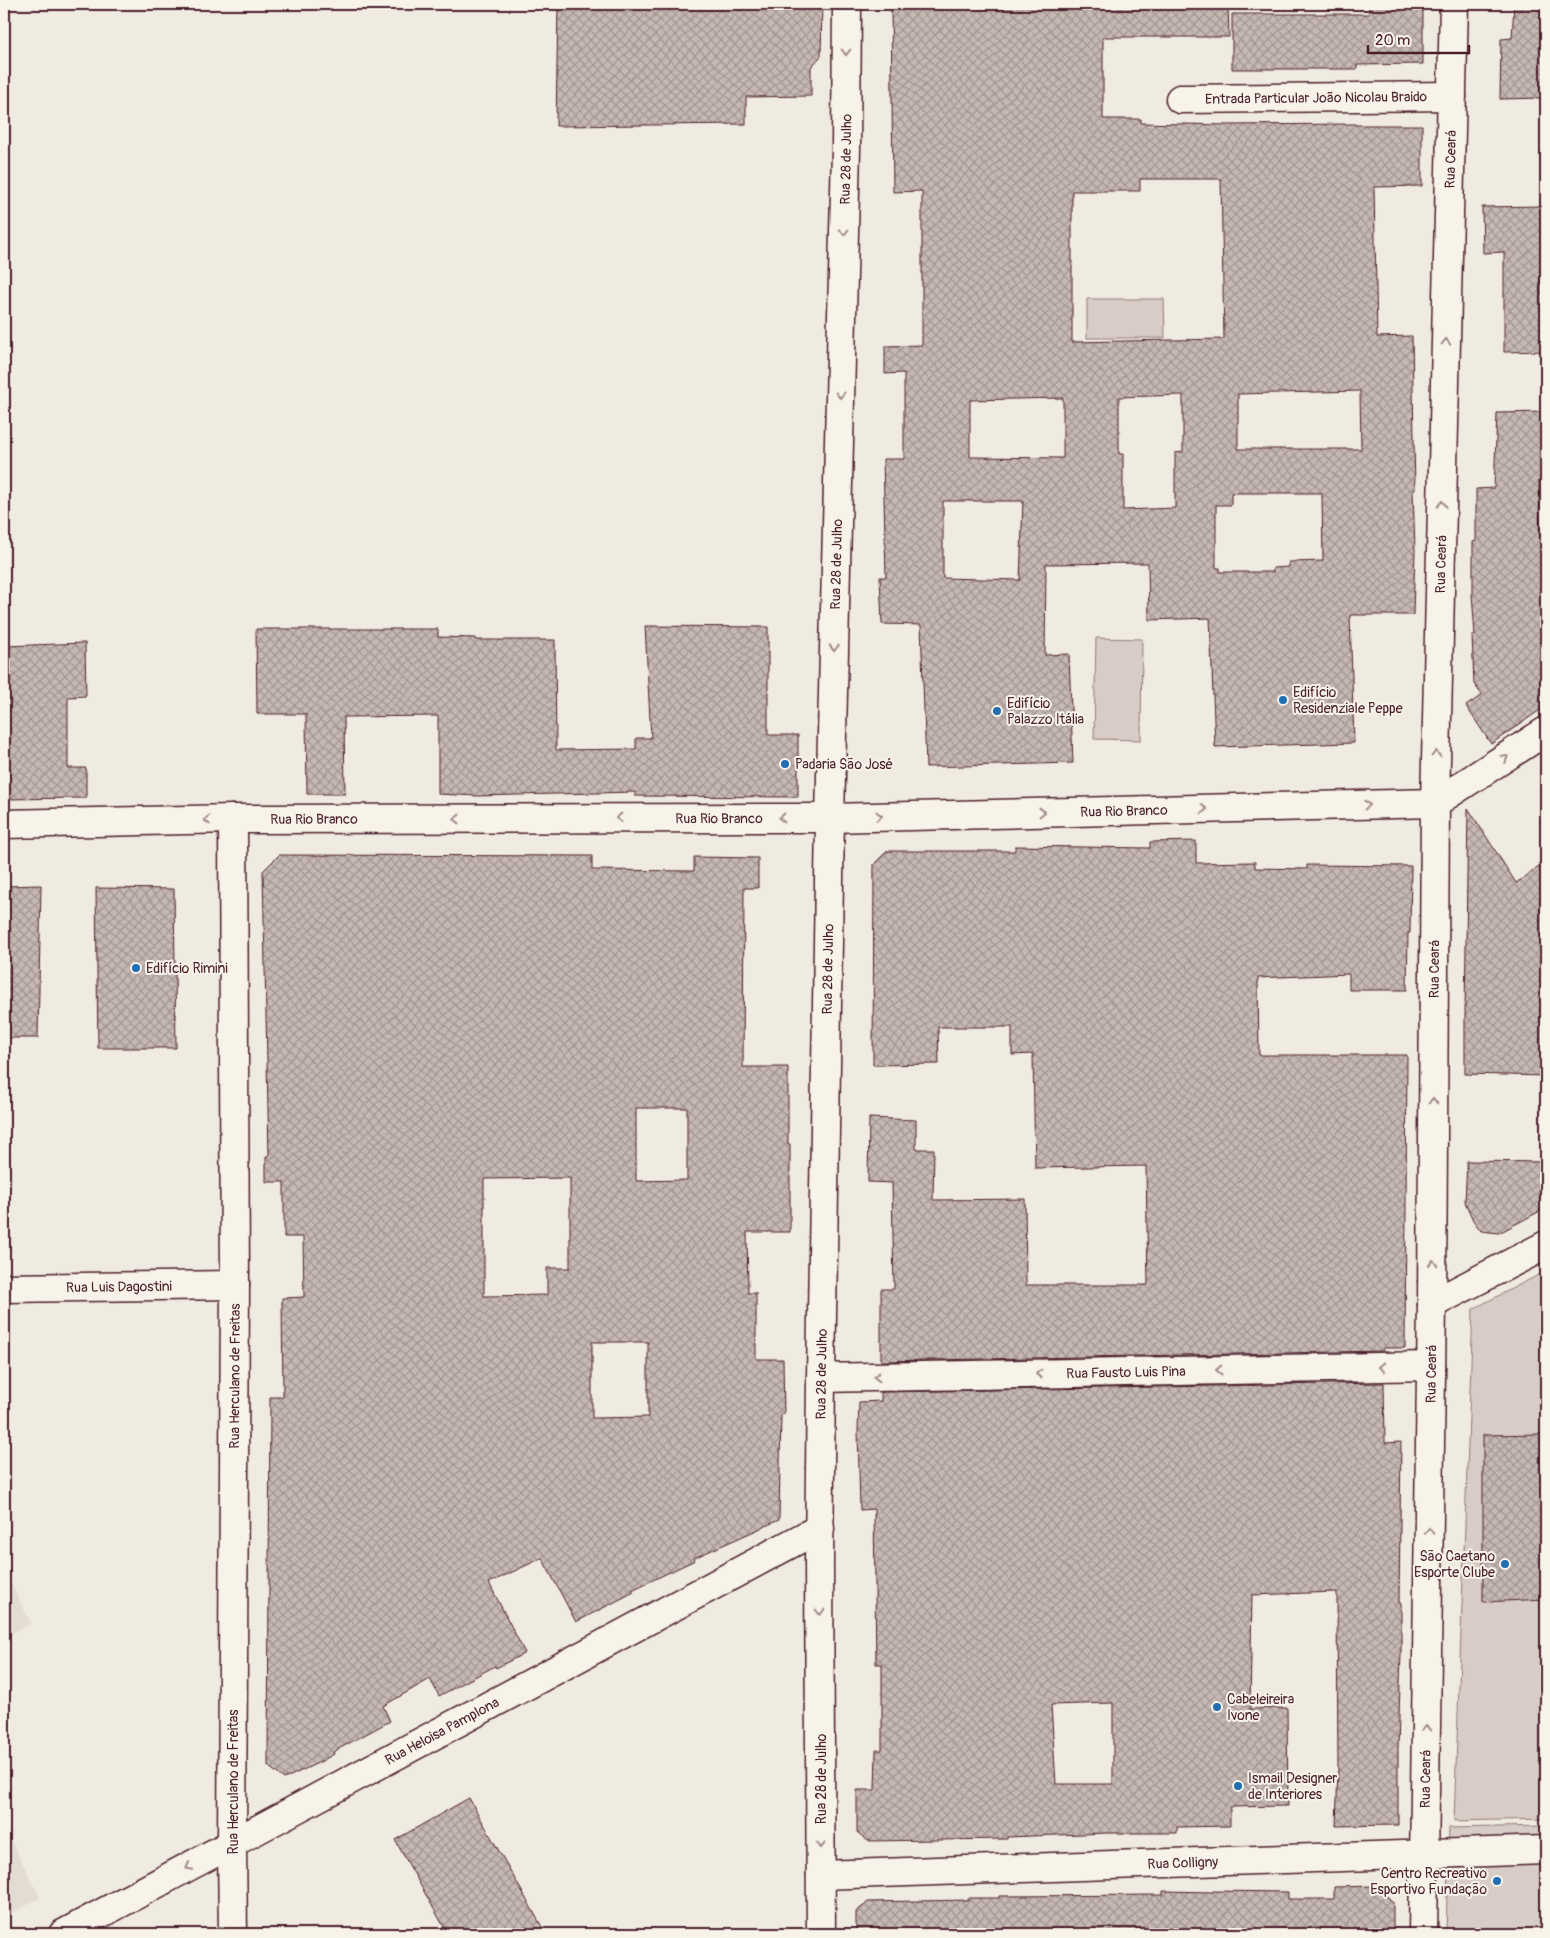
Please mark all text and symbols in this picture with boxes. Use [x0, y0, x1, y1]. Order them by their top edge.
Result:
scale bar [1368, 22, 1469, 54]
text: 20 m [1375, 31, 1410, 50]
one-way arrow [841, 49, 851, 57]
street label: Entrada Particular João Nicolau Braido [1205, 88, 1428, 108]
street label: Rua 28 de Julho [837, 113, 855, 205]
street label: Rua Ceará [1442, 130, 1460, 189]
one-way arrow [839, 229, 849, 237]
one-way arrow [1441, 338, 1451, 346]
one-way arrow [835, 392, 845, 399]
one-way arrow [1437, 500, 1447, 508]
street label: Rua 28 de Julho [827, 518, 846, 610]
street label: Rua Ceará [1432, 535, 1450, 594]
one-way arrow [829, 644, 840, 652]
place label: Edifício Residenziale Peppe [1293, 684, 1403, 717]
marker: Edifício Residenziale Peppe [1277, 694, 1289, 706]
place label: Edifício Palazzo Itália [1007, 695, 1084, 728]
marker: Edifício Palazzo Itália [991, 705, 1003, 717]
one-way arrow [1431, 750, 1441, 758]
one-way arrow [1499, 755, 1509, 764]
place label: Padaria São José [795, 756, 893, 773]
marker: Padaria São José [779, 758, 791, 770]
one-way arrow [1363, 799, 1371, 810]
street label: Rua Rio Branco [1080, 802, 1168, 821]
one-way arrow [1200, 803, 1208, 814]
one-way arrow [1038, 807, 1046, 818]
street label: Rua Rio Branco [675, 810, 763, 827]
street label: Rua Rio Branco [270, 811, 358, 828]
one-way arrow [875, 811, 883, 822]
one-way arrow [615, 813, 622, 823]
one-way arrow [777, 813, 785, 823]
one-way arrow [202, 814, 210, 825]
one-way arrow [452, 814, 460, 824]
street label: Rua 28 de Julho [819, 923, 837, 1015]
street label: Rua Ceará [1426, 940, 1443, 998]
place label: Edifício Rimini [146, 960, 228, 977]
marker: Edifício Rimini [130, 962, 142, 974]
one-way arrow [1428, 1096, 1438, 1104]
one-way arrow [1427, 1259, 1438, 1267]
street label: Rua Luis Dagostini [66, 1278, 173, 1296]
street label: Rua Herculano de Freitas [226, 1303, 244, 1449]
street label: Rua 28 de Julho [813, 1328, 831, 1420]
street label: Rua Ceará [1423, 1345, 1440, 1403]
one-way arrow [1378, 1362, 1386, 1373]
street label: Rua Fausto Luis Pina [1066, 1363, 1186, 1382]
one-way arrow [1215, 1365, 1223, 1376]
one-way arrow [1035, 1369, 1043, 1379]
one-way arrow [873, 1372, 880, 1382]
one-way arrow [1423, 1526, 1434, 1534]
place label: São Caetano Esporte Clube [1414, 1548, 1495, 1581]
marker: São Caetano Esporte Clube [1499, 1558, 1511, 1570]
one-way arrow [815, 1608, 825, 1616]
place label: Cabeleireira Ivone [1227, 1691, 1294, 1724]
street label: Rua Heloisa Pamplona [382, 1694, 502, 1769]
marker: Cabeleireira Ivone [1211, 1701, 1223, 1713]
street label: Rua Herculano de Freitas [225, 1709, 242, 1855]
one-way arrow [1421, 1724, 1431, 1732]
street label: Rua 28 de Julho [813, 1733, 830, 1824]
street label: Rua Ceará [1417, 1750, 1435, 1808]
place label: Ismail Designer de Interiores [1248, 1770, 1337, 1803]
marker: Ismail Designer de Interiores [1232, 1780, 1244, 1792]
one-way arrow [816, 1841, 826, 1849]
street label: Rua Colligny [1147, 1853, 1218, 1873]
one-way arrow [185, 1861, 194, 1871]
place label: Centro Recreativo Esportivo Fundação [1370, 1865, 1487, 1898]
marker: Centro Recreativo Esportivo Fundação [1491, 1875, 1503, 1887]

